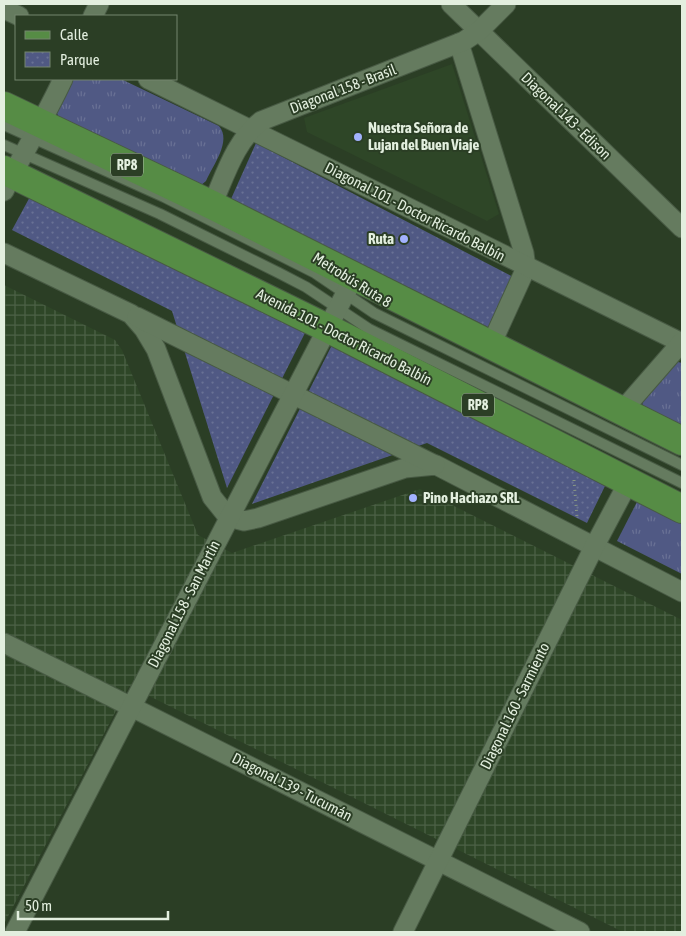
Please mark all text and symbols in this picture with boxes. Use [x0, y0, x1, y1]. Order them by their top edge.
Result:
legend [15, 15, 178, 80]
text: Calle [60, 26, 89, 43]
text: Parque [60, 51, 100, 68]
street label: Diagonal 158 - Brasil [287, 60, 398, 117]
street label: Diagonal 143 - Edison [518, 69, 615, 163]
place label: Nuestra Señora de Lujan del Buen Viaje [368, 119, 479, 153]
marker: Nuestra Señora de Lujan del Buen Viaje [352, 131, 364, 143]
road number: RP8 [111, 154, 143, 176]
street label: Diagonal 101 - Doctor Ricardo Balbín [322, 159, 508, 265]
place label: Ruta [368, 230, 394, 247]
marker: Ruta [398, 233, 410, 245]
street label: Metrobús Ruta 8 [310, 249, 395, 311]
street label: Avenida 101 - Doctor Ricardo Balbín [254, 285, 435, 388]
road number: RP8 [462, 394, 494, 416]
place label: Pino Hachazo SRL [423, 489, 520, 506]
marker: Pino Hachazo SRL [407, 492, 419, 504]
street label: Diagonal 158 - San Martín [144, 537, 223, 670]
street label: Diagonal 160 - Sarmiento [477, 640, 553, 772]
street label: Diagonal 139 - Tucumán [229, 749, 355, 824]
scale bar [18, 888, 168, 920]
text: 50 m [25, 897, 52, 914]

